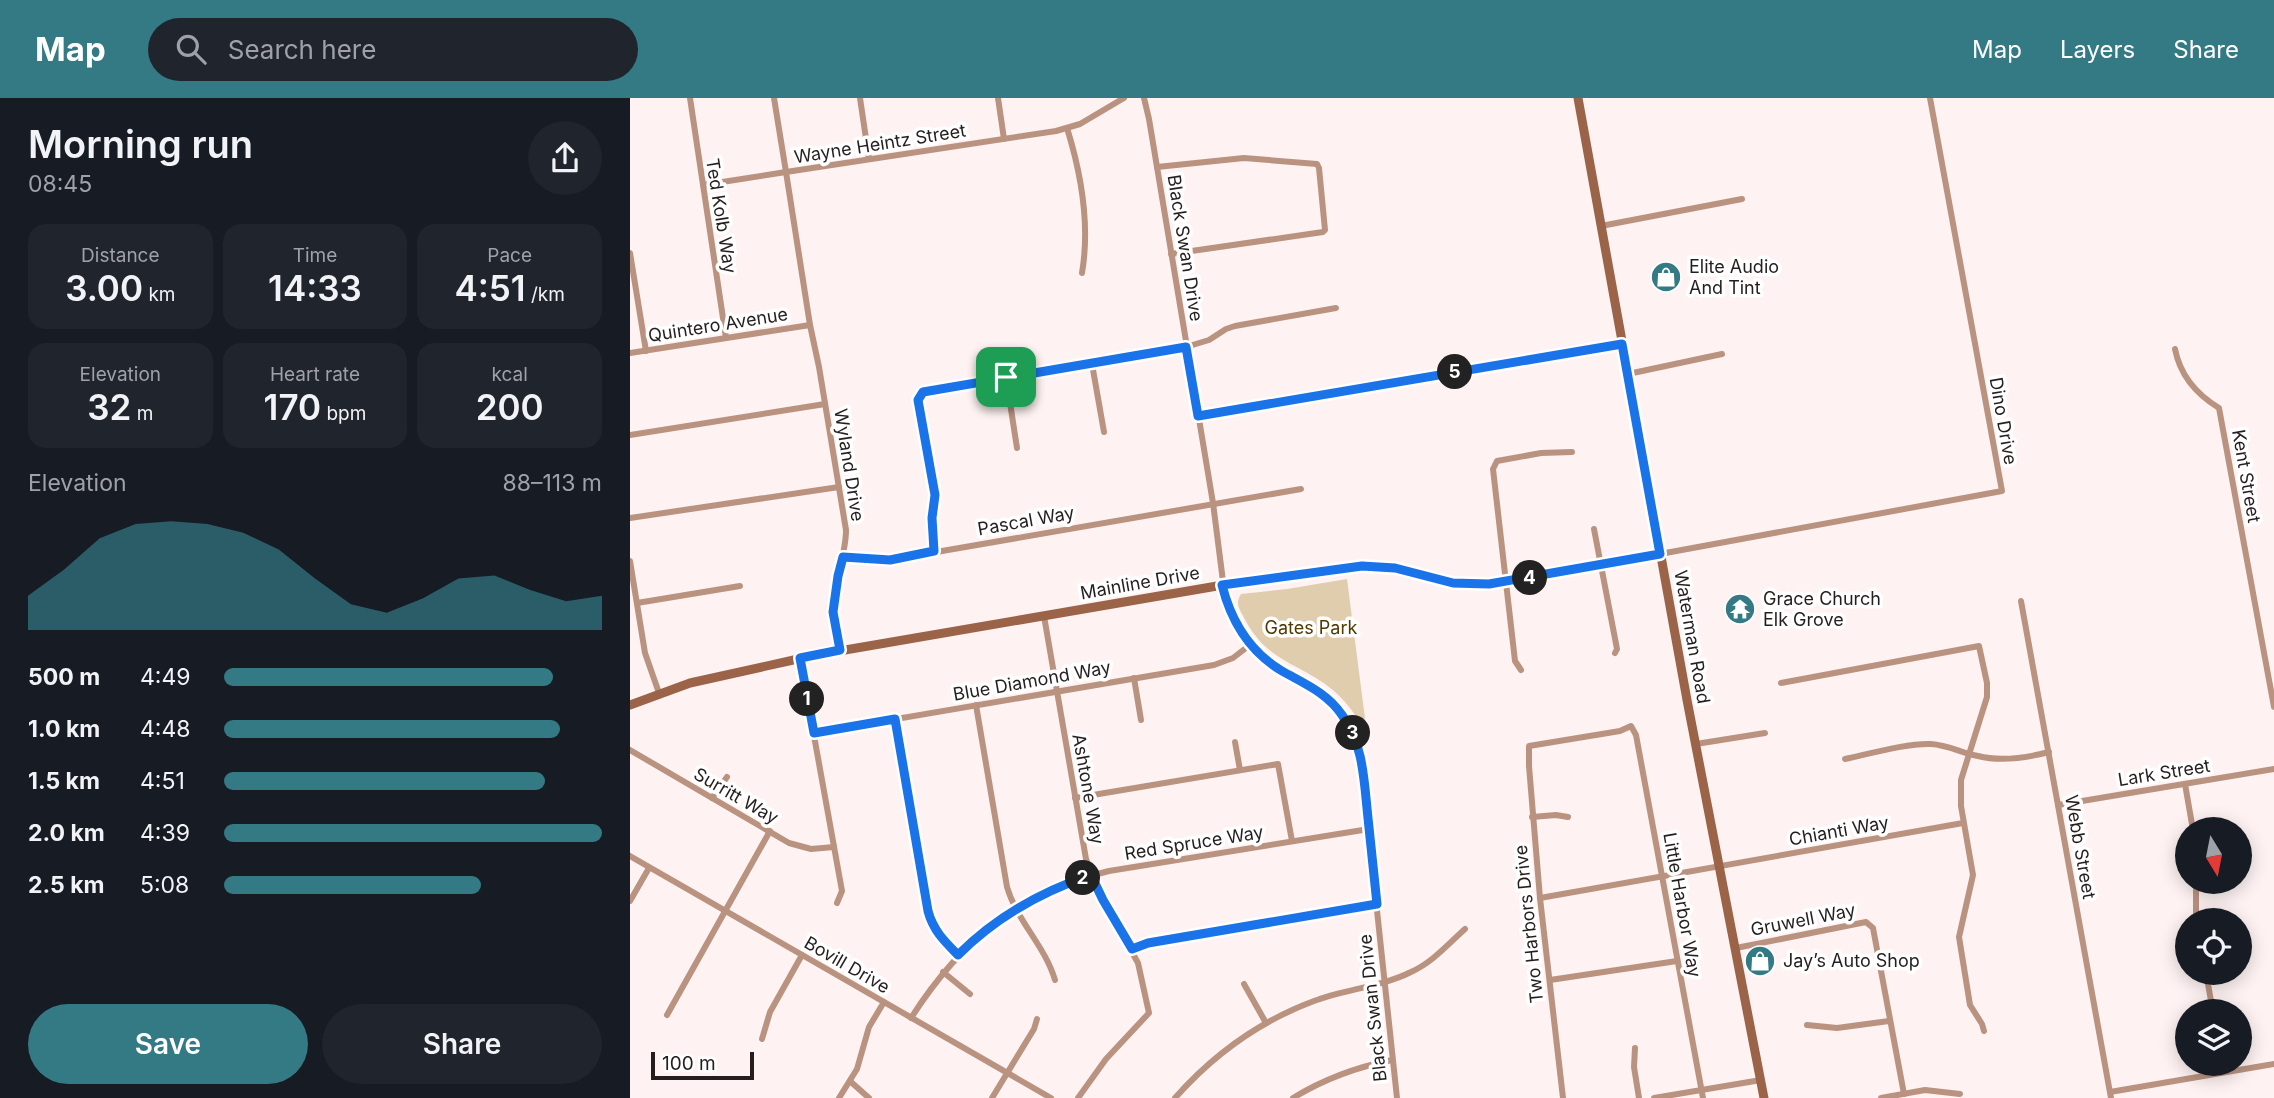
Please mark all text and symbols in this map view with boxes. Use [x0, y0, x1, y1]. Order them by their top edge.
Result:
search box [148, 18, 638, 81]
text: Map [35, 29, 106, 69]
icon: search [172, 30, 210, 68]
text: Search here [228, 34, 376, 65]
text: Map [1972, 35, 2022, 64]
text: Layers [2060, 35, 2135, 64]
text: Share [2173, 35, 2239, 64]
street label: Wayne Heintz Street [793, 120, 967, 167]
text: Morning run [28, 121, 253, 167]
button: share [528, 121, 602, 195]
street label: Ted Kolb Way [702, 157, 741, 275]
text: 08:45 [28, 170, 92, 198]
street label: Black Swan Drive [1164, 173, 1207, 323]
text: Distance [81, 244, 160, 267]
text: Time [293, 244, 337, 267]
text: Pace [487, 244, 532, 267]
place label: Elite Audio And Tint [1689, 256, 1779, 298]
shop icon: Elite Audio And Tint [1649, 260, 1683, 294]
text: 3.00 [65, 267, 143, 309]
text: 14:33 [268, 267, 362, 309]
text: 4:51 [454, 267, 526, 309]
text: km [143, 283, 175, 306]
text: /km [526, 283, 565, 306]
street label: Quintero Avenue [647, 303, 789, 346]
pin [976, 347, 1036, 407]
pin: 5 [1438, 354, 1472, 390]
icon: arrive [987, 358, 1025, 396]
text: 5 [1448, 360, 1461, 383]
text: Elevation [80, 363, 161, 386]
text: Heart rate [270, 363, 360, 386]
text: kcal [492, 363, 528, 386]
street label: Dino Drive [1985, 376, 2022, 466]
text: 32 [87, 386, 131, 428]
text: 170 [264, 386, 321, 428]
text: 200 [476, 386, 544, 428]
text: m [131, 402, 153, 425]
text: bpm [321, 402, 366, 425]
street label: Wyland Drive [830, 407, 869, 523]
street label: Kent Street [2228, 428, 2265, 524]
text: Elevation [28, 469, 127, 497]
text: 88–113 m [503, 469, 602, 497]
street label: Pascal Way [976, 502, 1076, 539]
pin: 4 [1513, 560, 1548, 596]
street label: Mainline Drive [1079, 562, 1201, 603]
text: 4 [1523, 566, 1536, 589]
street label: Waterman Road [1670, 569, 1715, 705]
place label: Grace Church Elk Grove [1763, 588, 1881, 630]
temple icon: Grace Church Elk Grove [1723, 592, 1757, 626]
park label: Gates Park [1265, 617, 1358, 638]
street label: Blue Diamond Way [951, 656, 1112, 705]
text: 500 m [28, 663, 100, 691]
text: 4:49 [140, 663, 191, 691]
pin: 1 [790, 682, 824, 716]
text: 1 [802, 687, 811, 710]
text: 1.0 km [28, 715, 100, 743]
text: 4:48 [140, 715, 191, 743]
pin: 3 [1336, 716, 1370, 750]
text: 3 [1346, 721, 1359, 744]
street label: Ashtone Way [1068, 732, 1109, 846]
street label: Lark Street [2116, 755, 2212, 790]
street label: Surritt Way [690, 763, 782, 828]
text: 1.5 km [28, 767, 100, 795]
text: 4:51 [140, 767, 185, 795]
street label: Webb Street [2061, 793, 2100, 901]
street label: Chianti Way [1787, 811, 1890, 850]
north arrow [2175, 817, 2252, 894]
map controls [2175, 817, 2252, 1076]
text: 2.0 km [28, 819, 105, 847]
text: 4:39 [140, 819, 190, 847]
street label: Red Spruce Way [1123, 821, 1265, 864]
street label: Little Harbor Way [1659, 831, 1706, 979]
street label: Two Harbors Drive [1510, 844, 1547, 1004]
pin: 2 [1065, 860, 1100, 896]
text: 2 [1077, 866, 1088, 889]
text: 2.5 km [28, 871, 105, 899]
text: 5:08 [140, 871, 189, 899]
street label: Gruwell Way [1749, 899, 1857, 940]
button: locate [2175, 908, 2252, 985]
street label: Bovill Drive [801, 932, 894, 997]
street label: Black Swan Drive [1354, 933, 1391, 1083]
shop icon: Jay’s Auto Shop [1743, 944, 1777, 978]
place label: Jay’s Auto Shop [1783, 950, 1920, 971]
button: layers [2175, 999, 2252, 1076]
button: Save [28, 1004, 308, 1084]
button: Share [322, 1004, 602, 1084]
scale bar [651, 1049, 754, 1081]
text: 100 m [662, 1052, 716, 1075]

